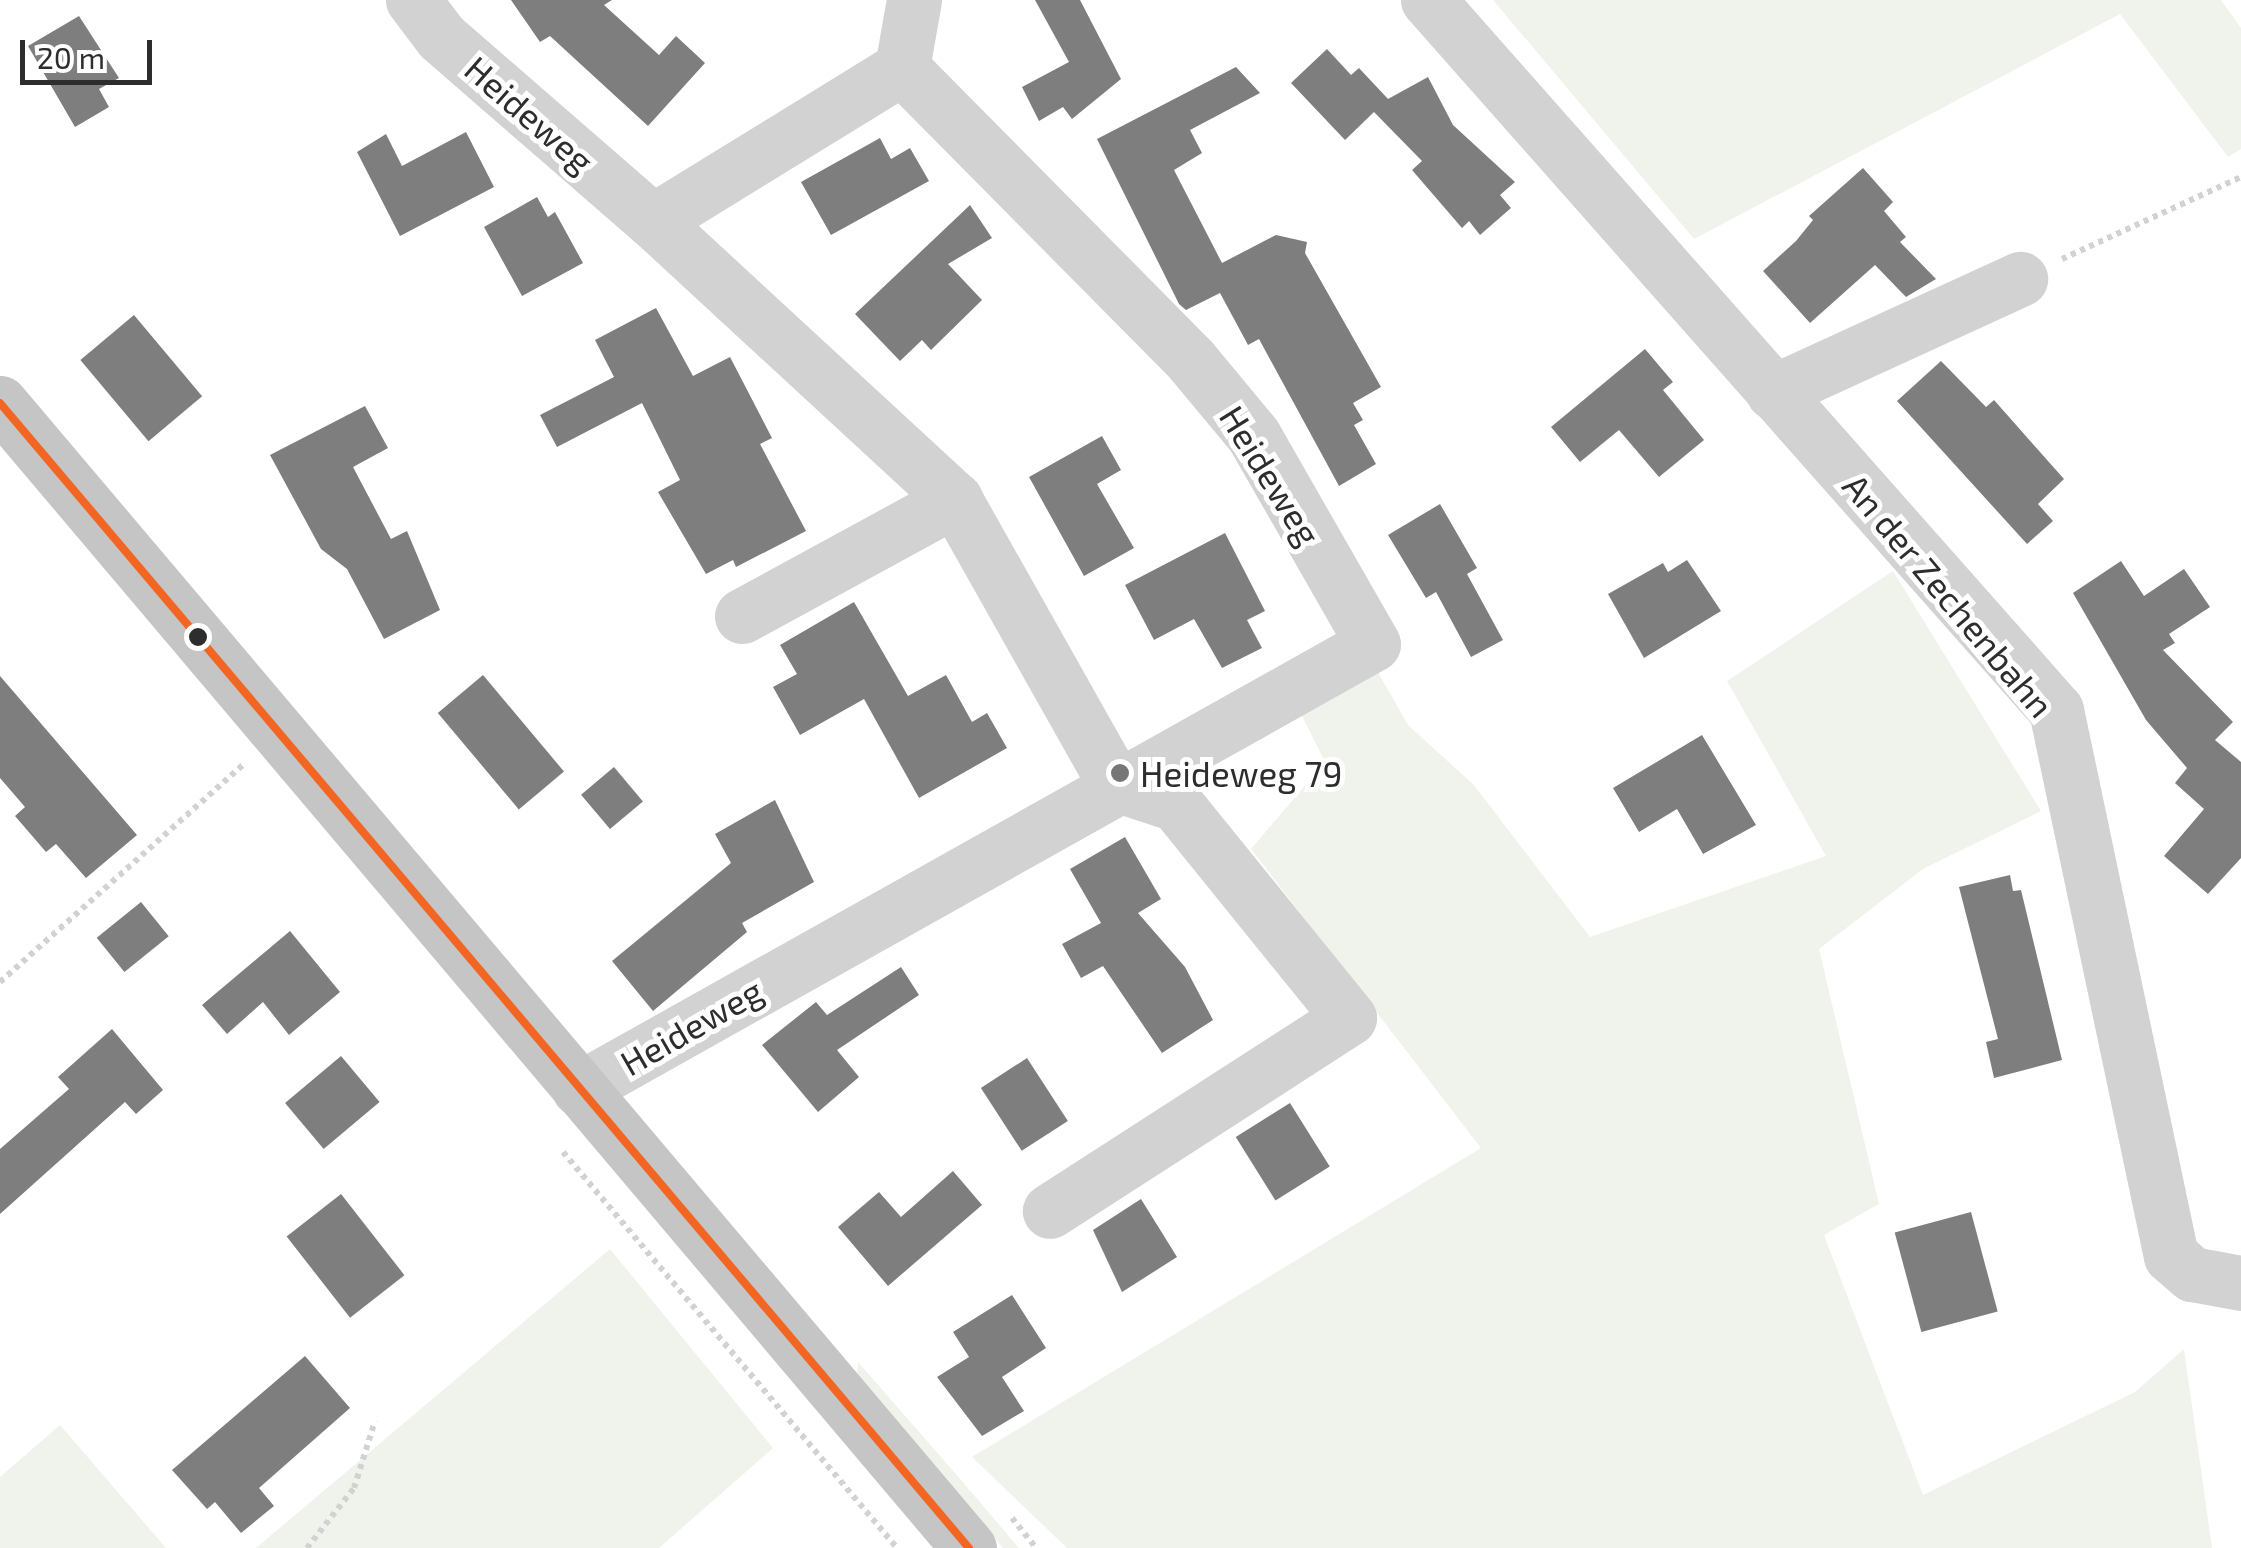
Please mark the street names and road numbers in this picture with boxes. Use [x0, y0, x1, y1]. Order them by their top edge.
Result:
street label: Heideweg [457, 47, 603, 181]
street label: Heideweg [1212, 397, 1330, 553]
street label: An der Zechenbahn [1835, 464, 2063, 726]
street label: Heideweg [613, 969, 769, 1083]

